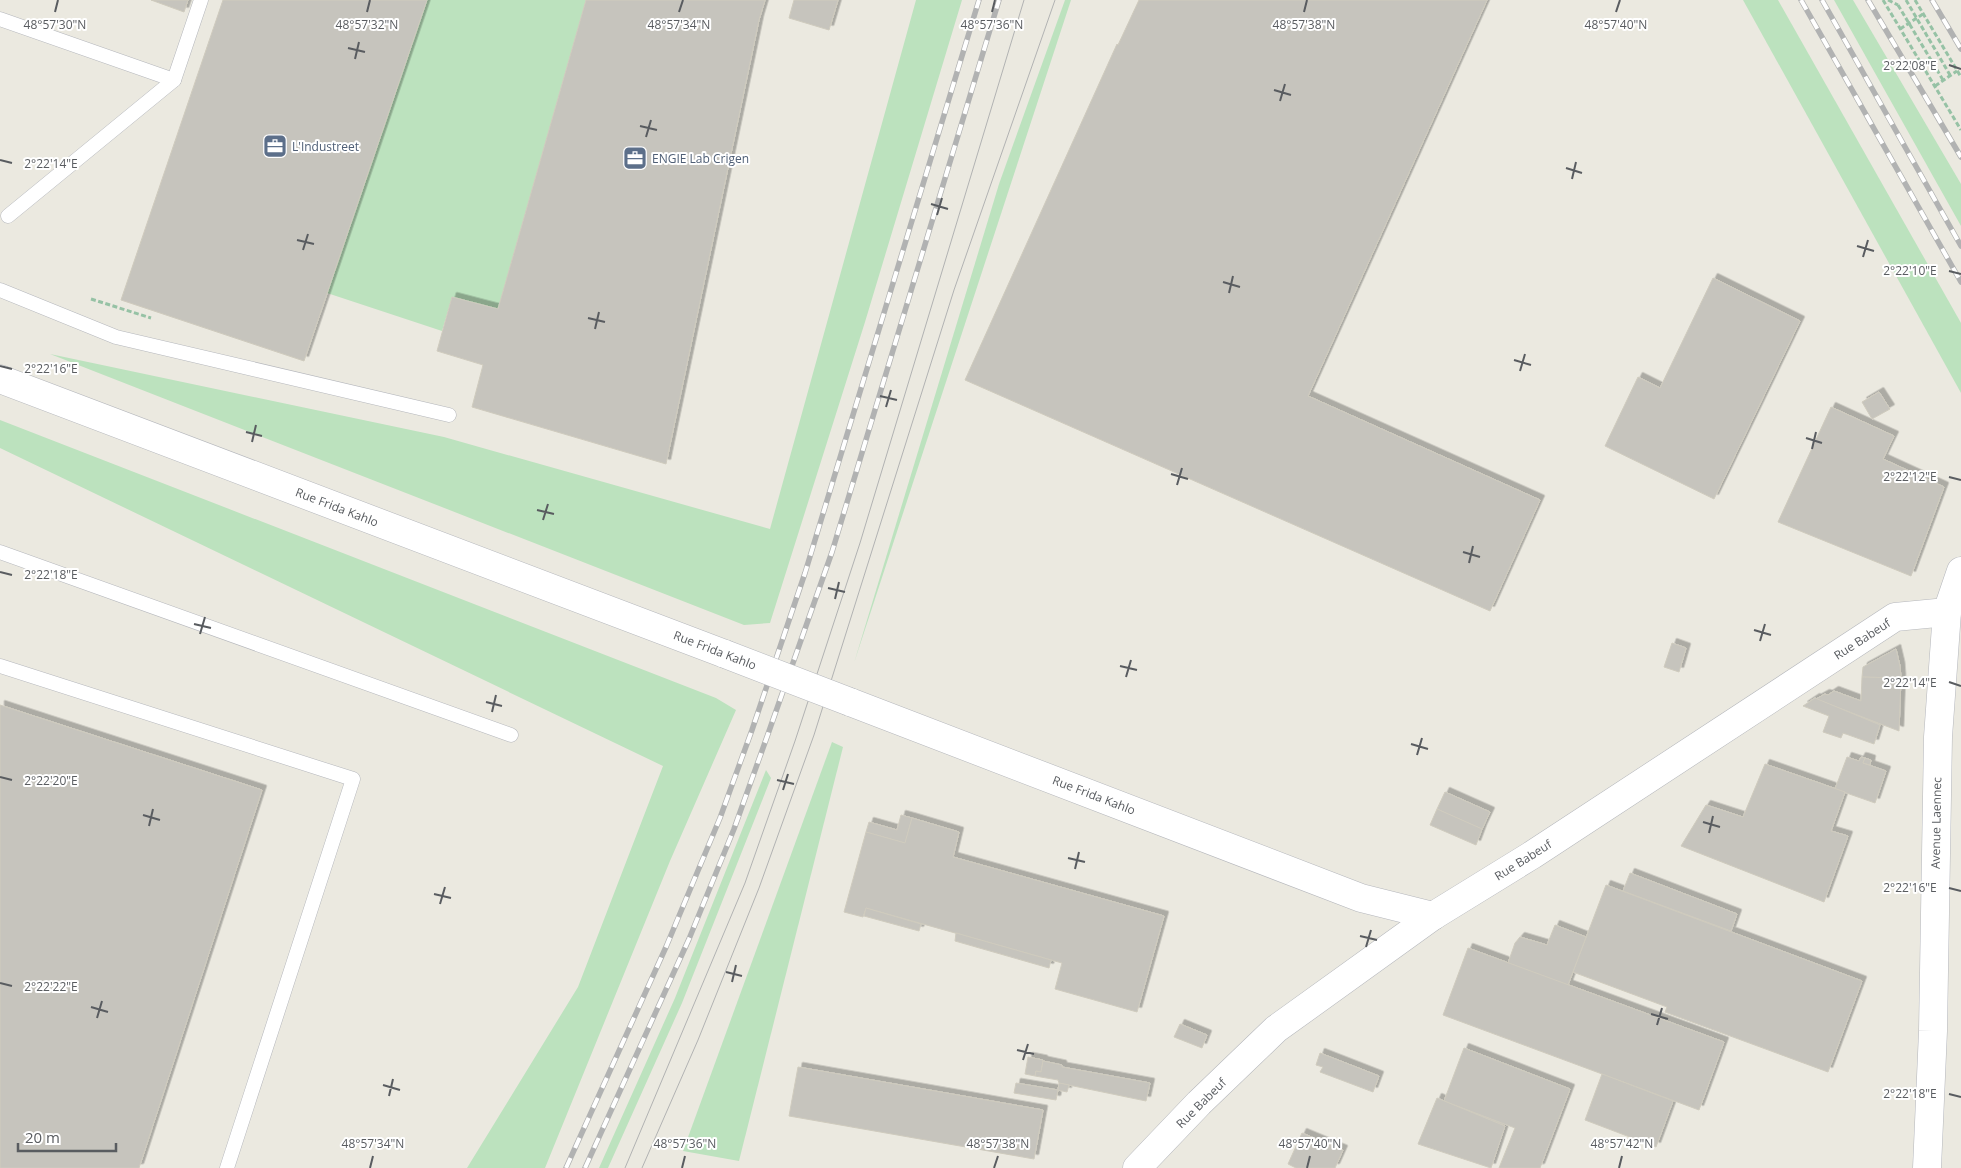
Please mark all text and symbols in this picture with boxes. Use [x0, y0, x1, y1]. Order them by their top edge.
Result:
text: 48°57'30"N [24, 16, 86, 33]
text: 48°57'32"N [336, 16, 398, 33]
text: 48°57'34"N [648, 16, 710, 33]
text: 48°57'36"N [961, 16, 1023, 33]
text: 48°57'38"N [1273, 16, 1335, 33]
text: 48°57'40"N [1585, 16, 1647, 33]
text: 2°22'08"E [1883, 57, 1937, 74]
office icon: L'Industreet [262, 133, 288, 159]
place label: L'Industreet [292, 138, 359, 155]
office icon: ENGIE Lab Crigen [622, 145, 648, 171]
place label: ENGIE Lab Crigen [652, 150, 749, 167]
text: 2°22'14"E [24, 155, 78, 172]
text: 2°22'10"E [1883, 262, 1937, 279]
text: 2°22'16"E [24, 360, 78, 377]
text: 2°22'12"E [1883, 468, 1937, 485]
street label: Rue Frida Kahlo [293, 483, 381, 531]
text: 2°22'18"E [24, 566, 78, 583]
street label: Rue Babeuf [1830, 614, 1894, 664]
street label: Rue Frida Kahlo [671, 626, 759, 674]
text: 2°22'14"E [1883, 674, 1937, 691]
street label: Rue Frida Kahlo [1050, 771, 1138, 819]
text: 2°22'20"E [24, 772, 78, 789]
street label: Avenue Laennec [1927, 777, 1945, 869]
street label: Rue Babeuf [1491, 835, 1556, 884]
text: 2°22'16"E [1883, 879, 1937, 896]
text: 2°22'22"E [24, 978, 78, 995]
street label: Rue Babeuf [1172, 1074, 1230, 1132]
text: 2°22'18"E [1883, 1085, 1937, 1102]
scale bar [18, 1120, 115, 1152]
text: 20 m [25, 1127, 60, 1147]
text: 48°57'34"N [342, 1135, 404, 1152]
text: 48°57'36"N [654, 1135, 716, 1152]
text: 48°57'38"N [967, 1135, 1029, 1152]
text: 48°57'40"N [1279, 1135, 1341, 1152]
text: 48°57'42"N [1591, 1135, 1653, 1152]

